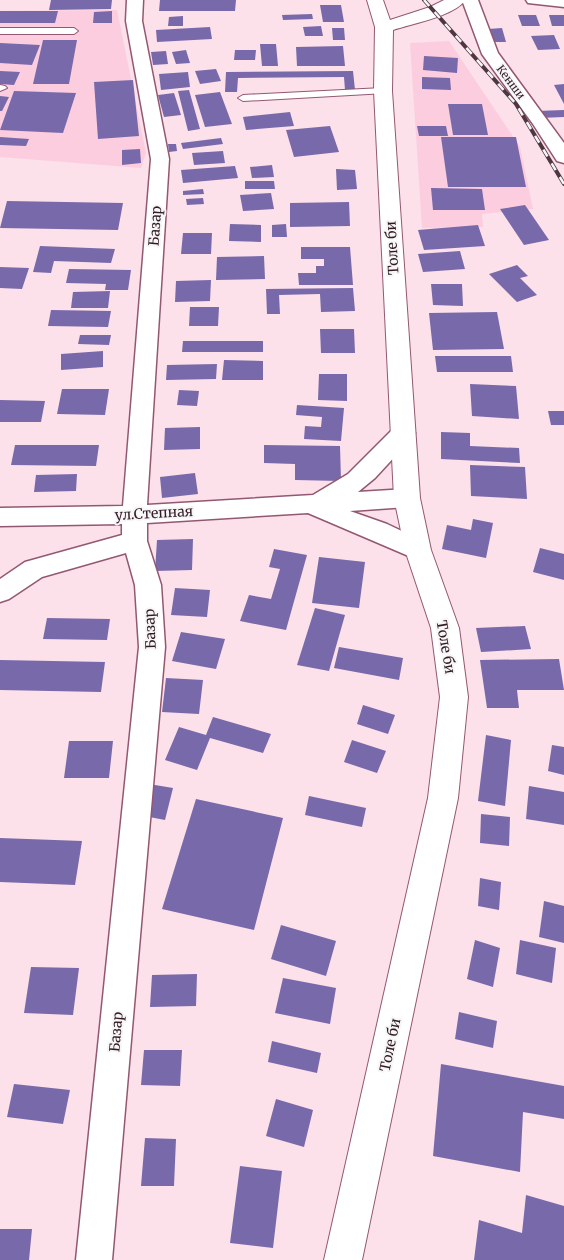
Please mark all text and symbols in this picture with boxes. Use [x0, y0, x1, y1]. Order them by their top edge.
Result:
street label: Кенши [494, 62, 529, 102]
street label: Базар [145, 205, 165, 247]
street label: Толе би [382, 220, 402, 275]
street label: ул.Степная [114, 502, 194, 524]
street label: Базар [140, 608, 160, 650]
street label: Толе би [432, 619, 460, 675]
street label: Базар [105, 1011, 127, 1053]
street label: Толе би [376, 1016, 404, 1073]

